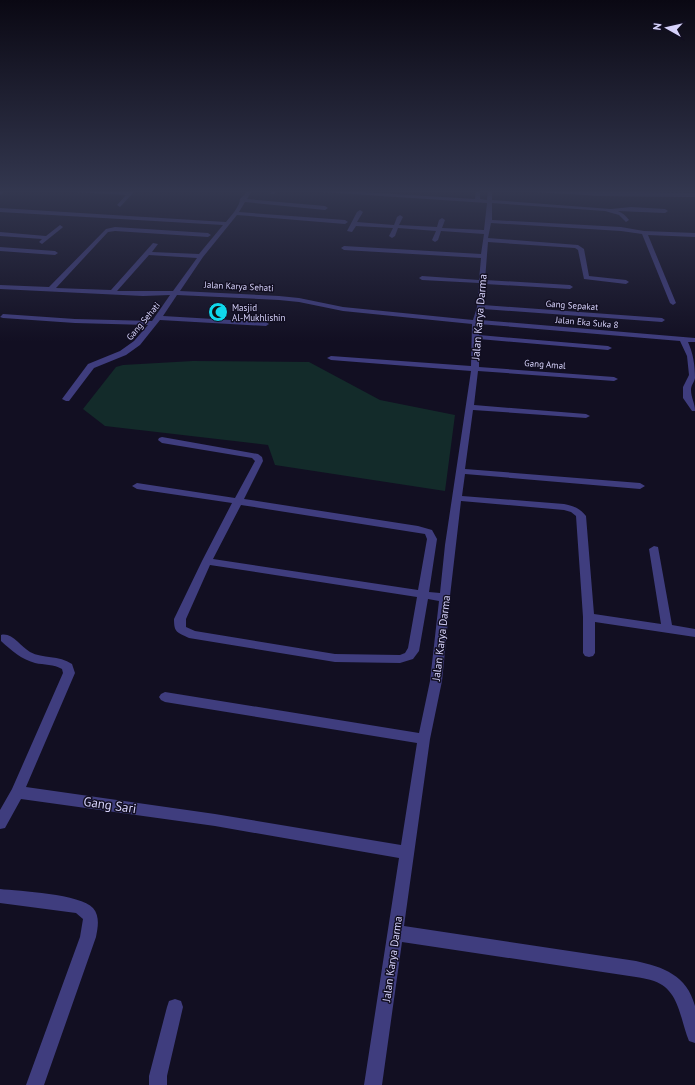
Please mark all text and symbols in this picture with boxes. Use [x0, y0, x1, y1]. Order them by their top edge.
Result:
north arrow [647, 8, 687, 48]
text: N [650, 22, 665, 31]
street label: Jalan Karya Darma [468, 273, 490, 362]
street label: Jalan Karya Sehati [203, 279, 274, 293]
street label: Gang Sepakat [545, 298, 599, 312]
street label: Gang Sehati [124, 300, 162, 342]
mosque icon: Masjid Al-Mukhlishin [207, 301, 229, 323]
place label: Masjid Al-Mukhlishin [232, 302, 286, 323]
street label: Jalan Eka Suka 8 [554, 314, 619, 330]
street label: Gang Amal [524, 357, 566, 371]
street label: Jalan Karya Darma [429, 594, 453, 683]
street label: Gang Sari [82, 793, 138, 817]
street label: Jalan Karya Darma [379, 915, 405, 1004]

